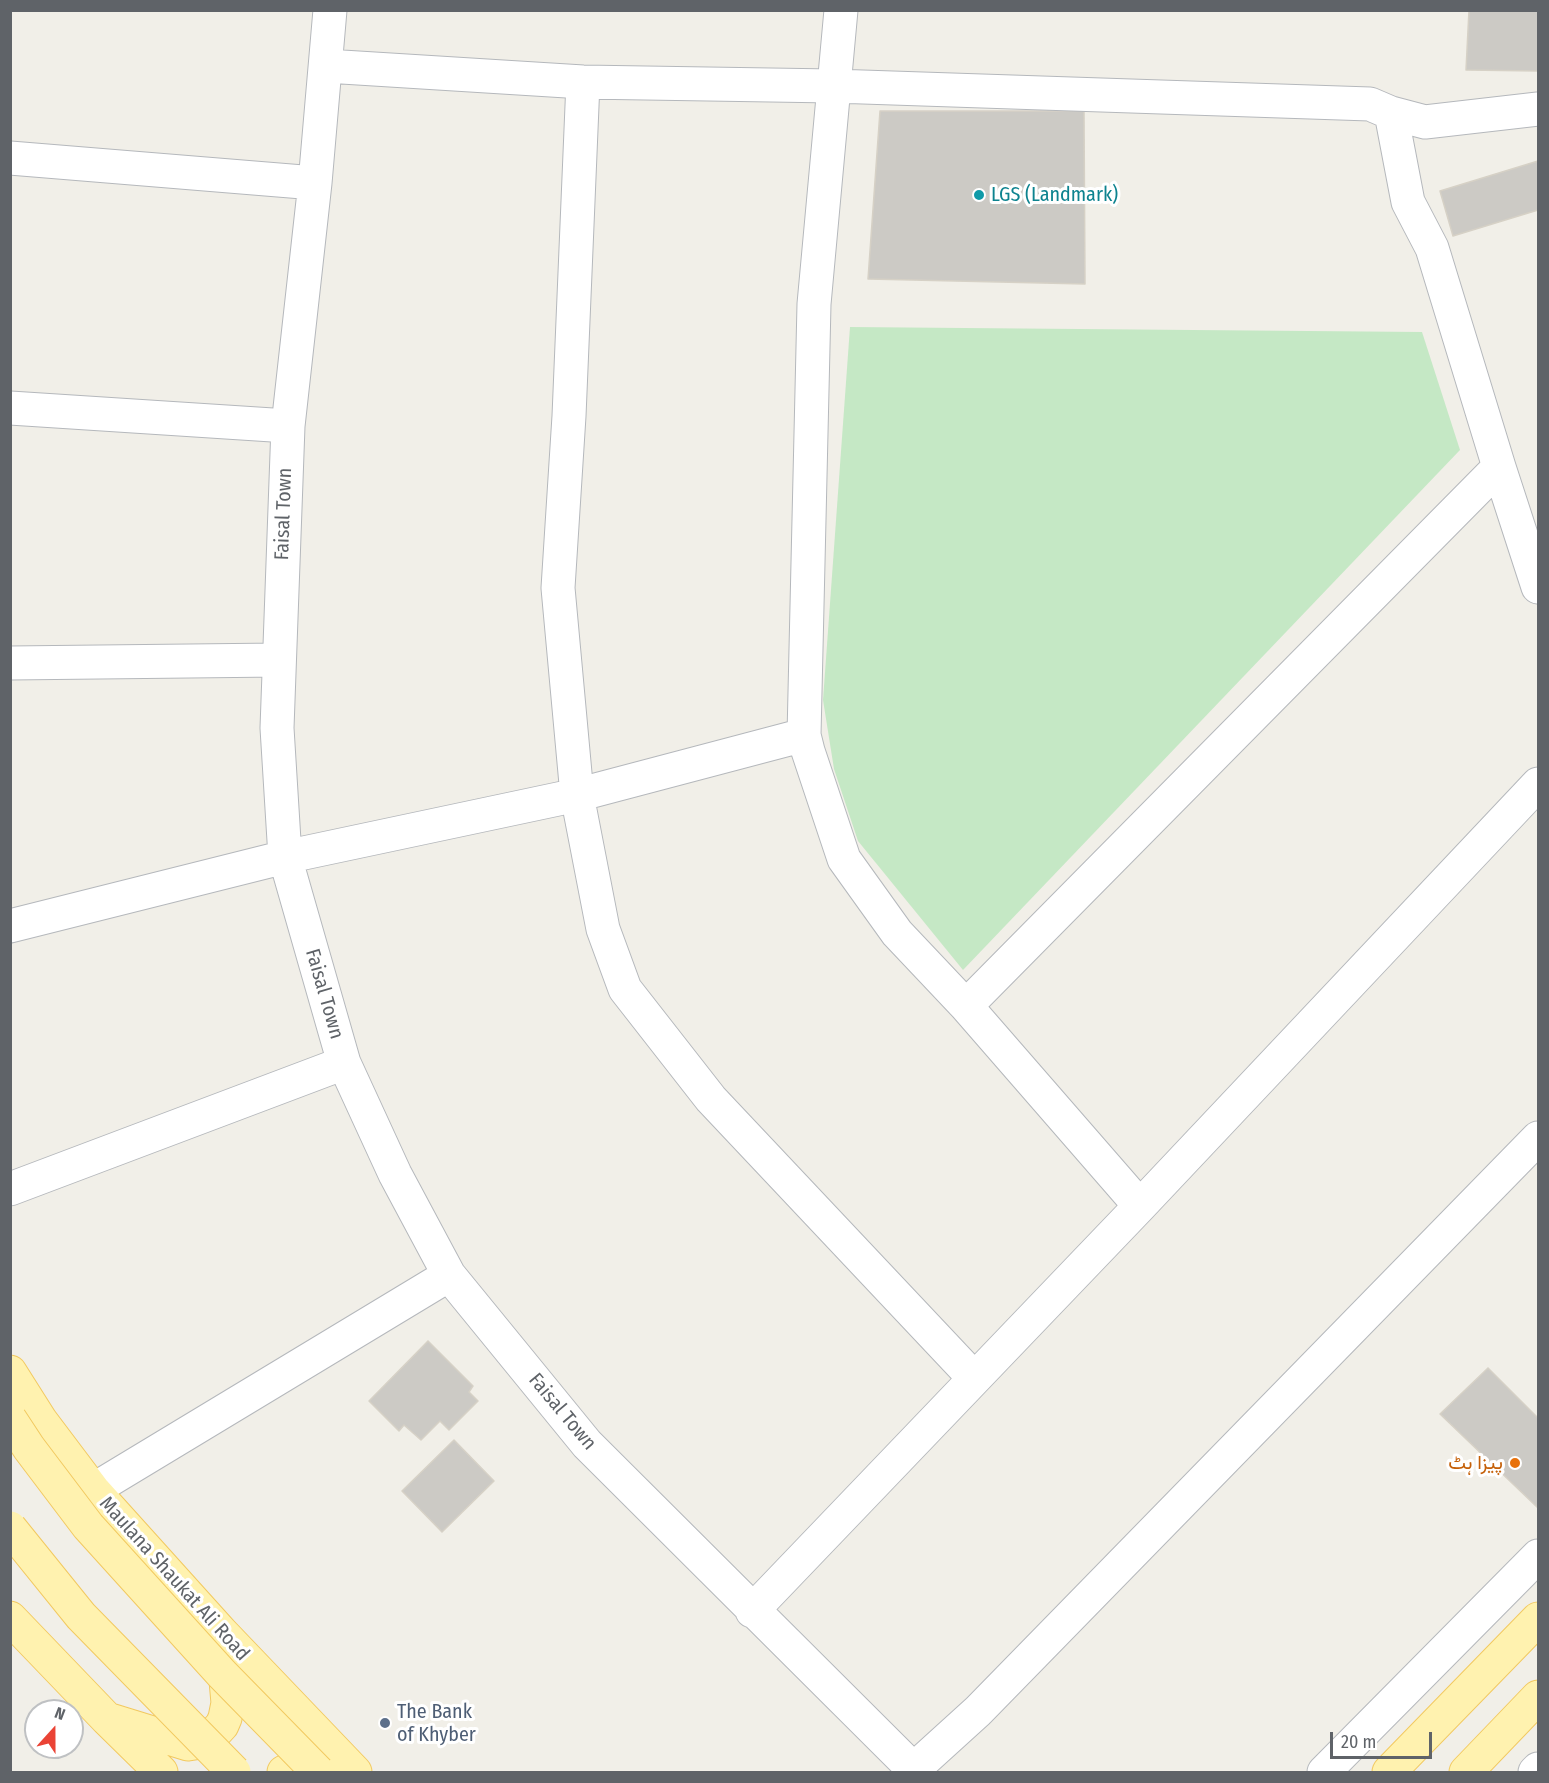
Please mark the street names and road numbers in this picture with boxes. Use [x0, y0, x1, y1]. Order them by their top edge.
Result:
street label: Faisal Town [270, 467, 298, 561]
street label: Faisal Town [300, 946, 348, 1042]
street label: Faisal Town [523, 1369, 601, 1455]
street label: Maulana Shaukat Ali Road [94, 1492, 254, 1666]

